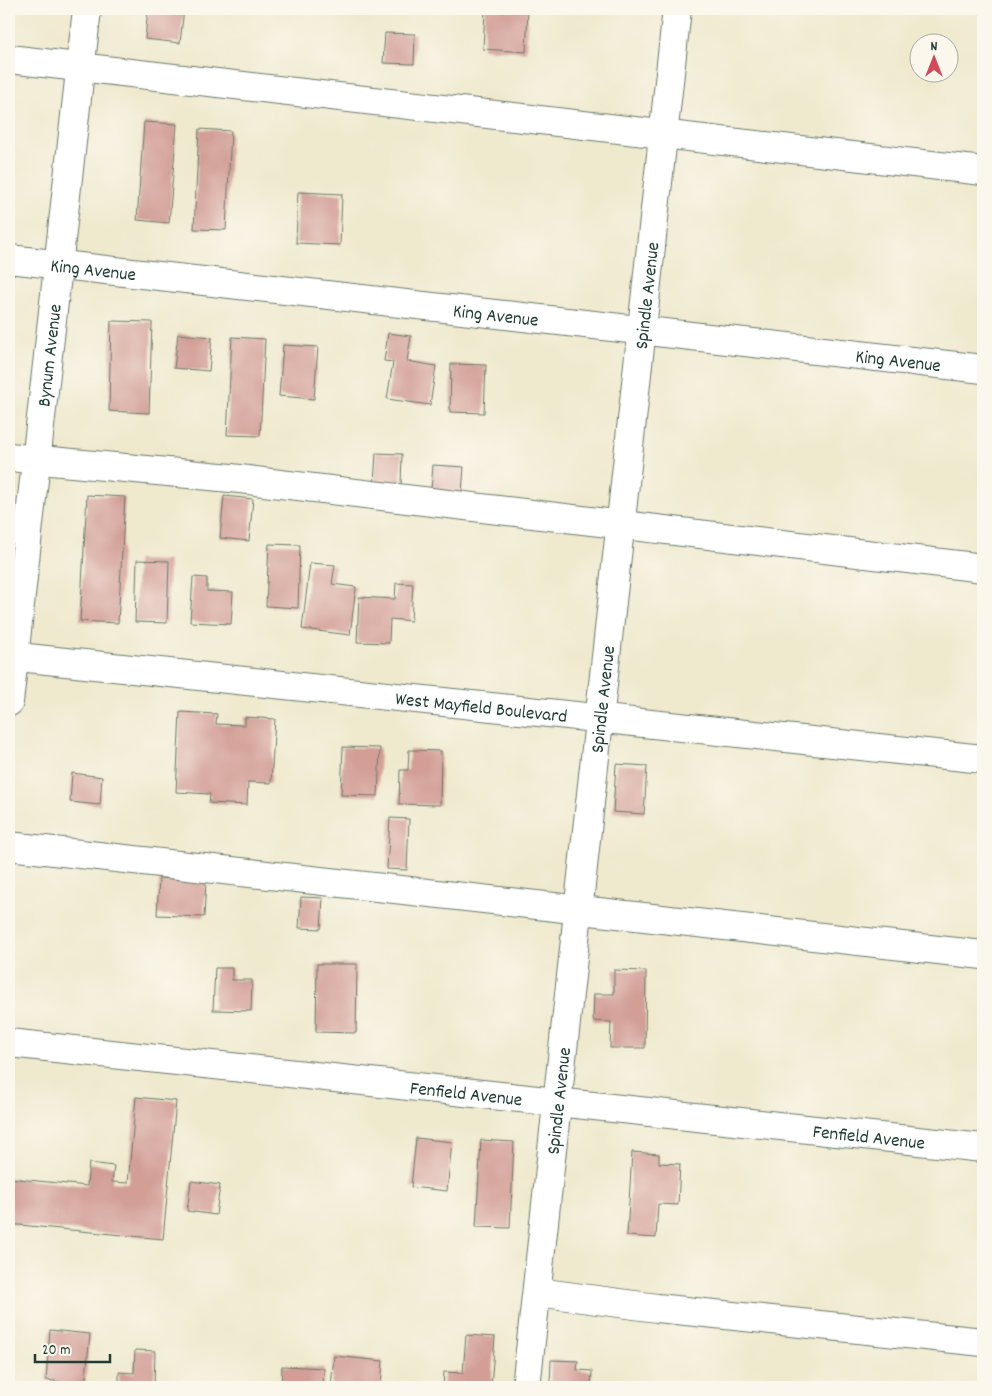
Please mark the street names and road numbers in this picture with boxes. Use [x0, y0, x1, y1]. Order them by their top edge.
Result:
street label: Spindle Avenue [630, 241, 668, 351]
street label: King Avenue [49, 254, 137, 290]
street label: King Avenue [451, 299, 540, 336]
street label: Bynum Avenue [32, 303, 71, 408]
street label: King Avenue [854, 345, 942, 381]
street label: Spindle Avenue [586, 645, 624, 754]
street label: West Mayfield Boulevard [394, 687, 568, 732]
street label: Spindle Avenue [542, 1046, 580, 1156]
street label: Fenfield Avenue [409, 1076, 523, 1115]
street label: Fenfield Avenue [811, 1120, 926, 1159]

